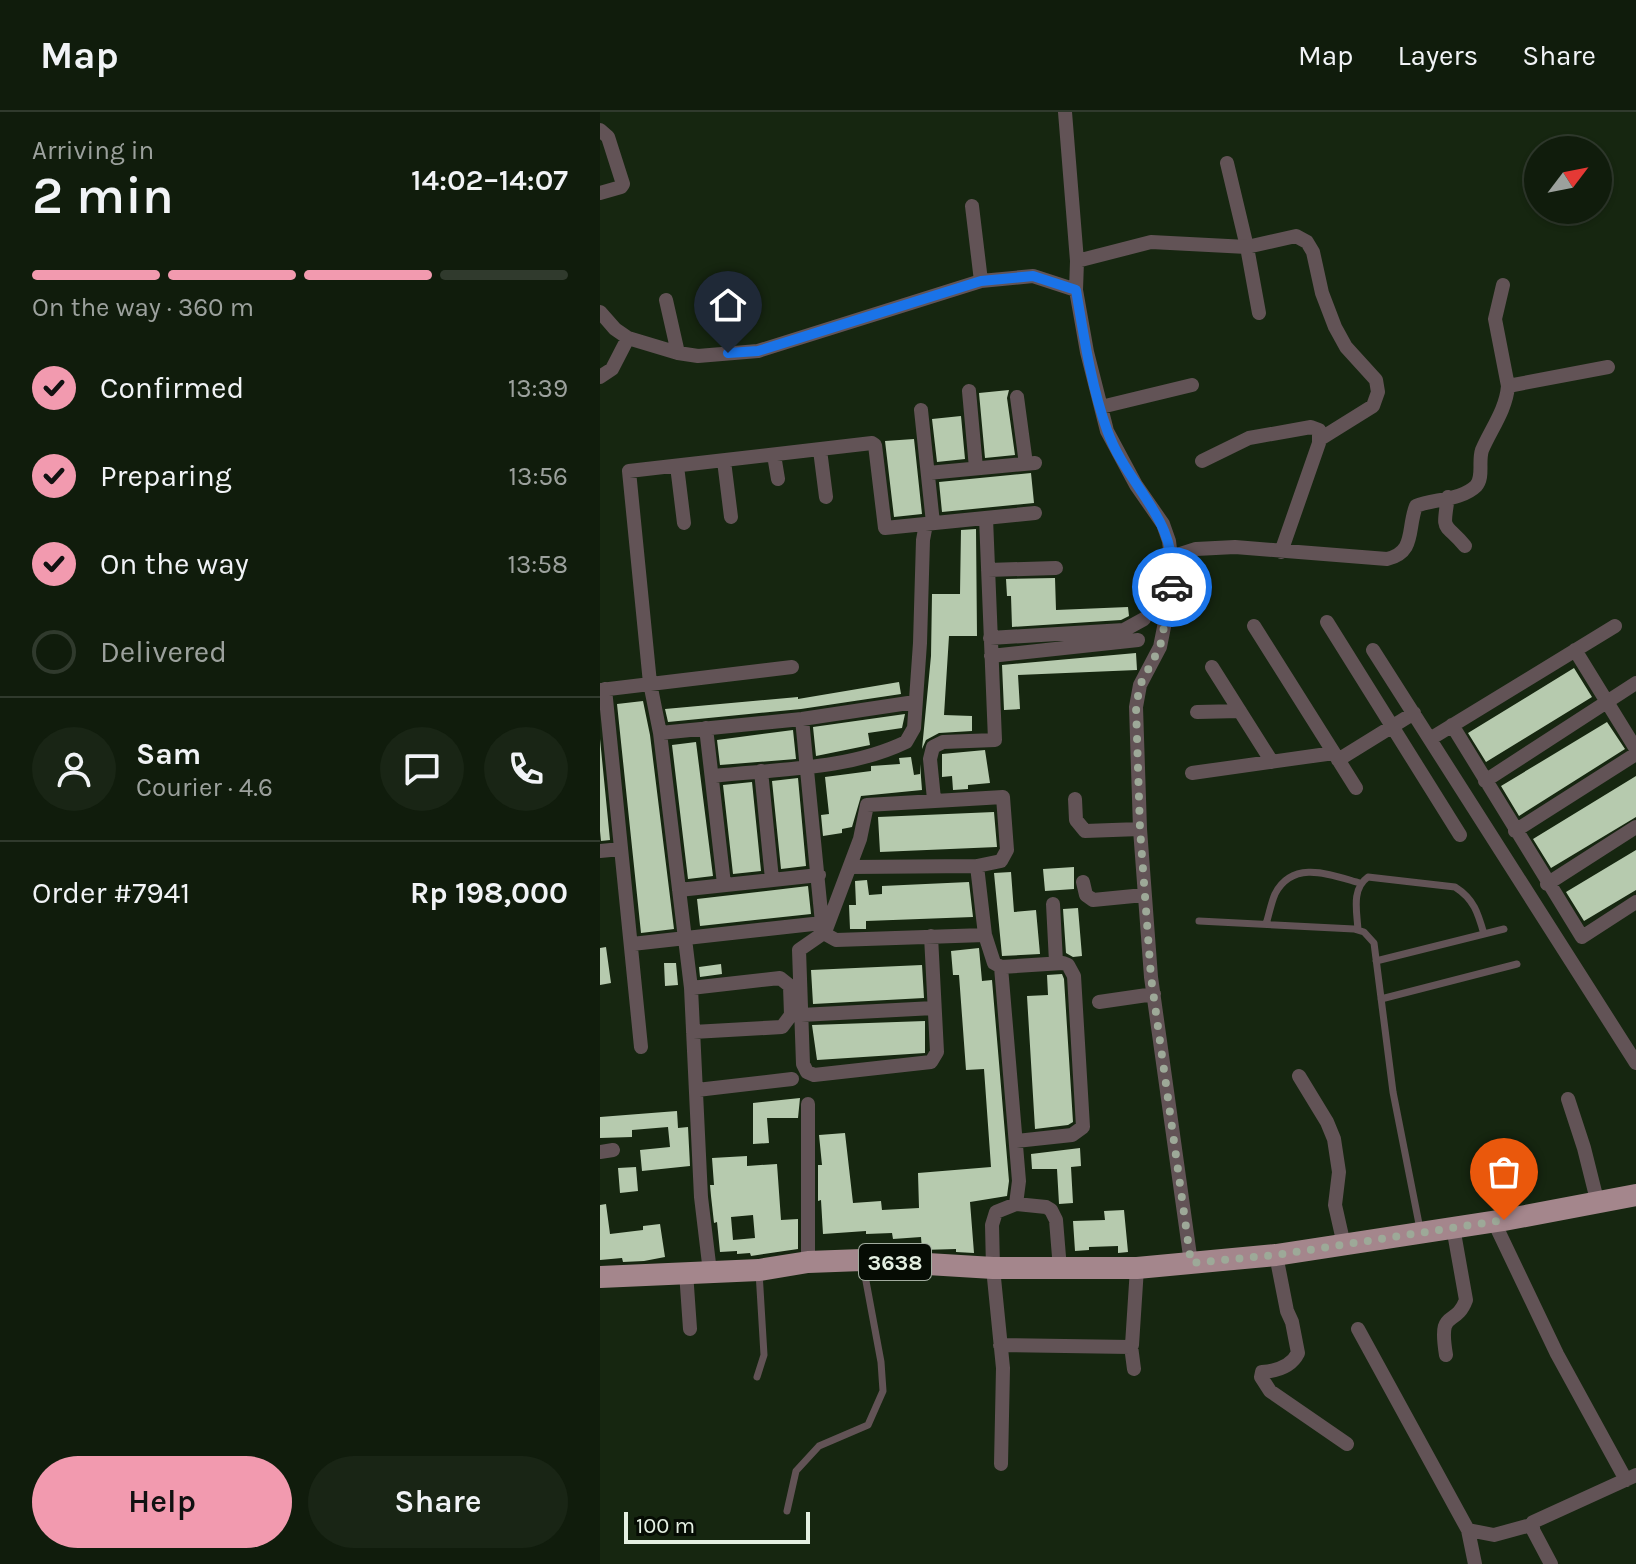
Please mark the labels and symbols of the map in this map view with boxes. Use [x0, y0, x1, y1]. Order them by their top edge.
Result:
north arrow [1524, 136, 1612, 224]
pin [694, 271, 762, 353]
courier [1132, 547, 1212, 627]
pin [1470, 1138, 1538, 1220]
road number: 3638 [859, 1244, 931, 1280]
scale bar [624, 1508, 810, 1544]

